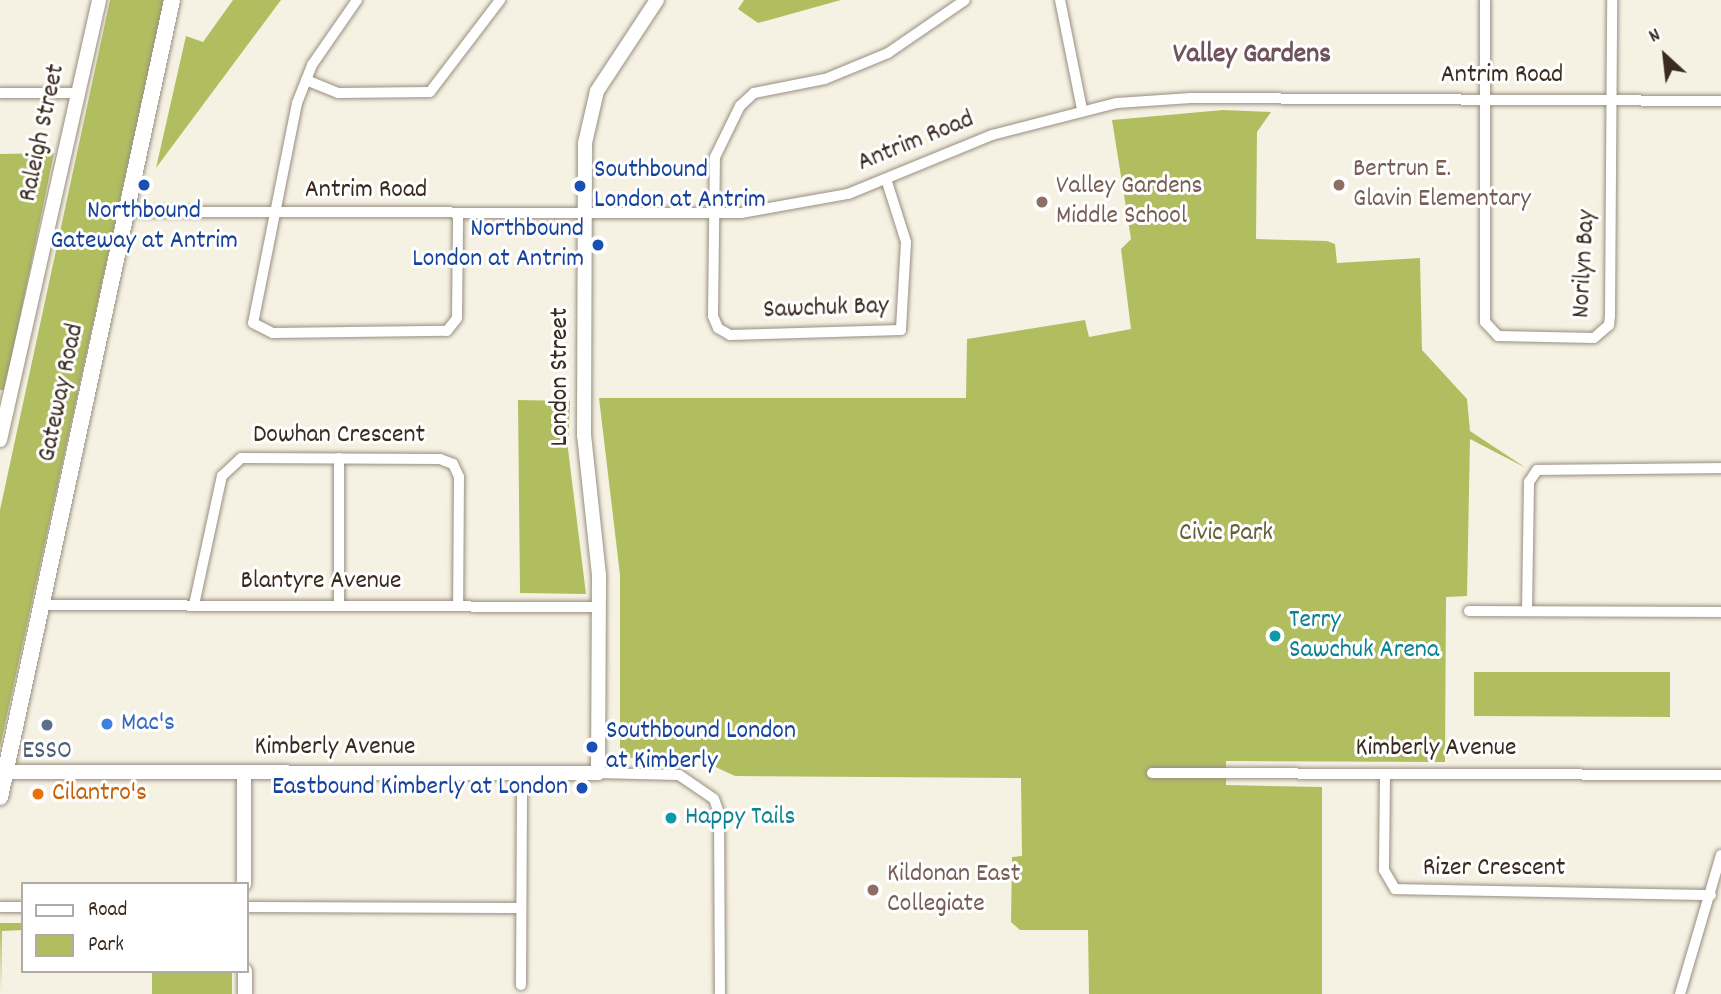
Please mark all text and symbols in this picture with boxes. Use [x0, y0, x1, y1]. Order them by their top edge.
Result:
north arrow [1630, 21, 1700, 91]
text: N [1645, 23, 1666, 51]
district label: Valley Gardens [1173, 39, 1331, 73]
street label: Antrim Road [1441, 60, 1563, 92]
street label: Raleigh Street [13, 61, 73, 205]
street label: Antrim Road [853, 105, 979, 179]
place label: Bertrun E. Glavin Elementary [1353, 154, 1531, 216]
place label: Southbound London at Antrim [594, 155, 766, 216]
place label: Valley Gardens Middle School [1056, 171, 1203, 232]
street label: Antrim Road [305, 175, 427, 207]
marker: Northbound Gateway at Antrim [136, 177, 152, 193]
marker: Bertrun E. Glavin Elementary [1331, 177, 1347, 193]
marker: Southbound London at Antrim [572, 178, 588, 194]
marker: Valley Gardens Middle School [1034, 194, 1050, 210]
place label: Northbound Gateway at Antrim [50, 196, 238, 258]
street label: Norilyn Bay [1567, 209, 1603, 319]
place label: Northbound London at Antrim [412, 214, 584, 276]
marker: Northbound London at Antrim [590, 237, 606, 253]
street label: Sawchuk Bay [763, 291, 889, 327]
street label: London Street [545, 307, 577, 447]
street label: Gateway Road [32, 321, 92, 465]
street label: Dowhan Crescent [253, 420, 425, 452]
park label: Civic Park [1179, 518, 1273, 550]
street label: Blantyre Avenue [240, 566, 402, 598]
place label: Terry Sawchuk Arena [1289, 605, 1439, 666]
marker: Terry Sawchuk Arena [1267, 628, 1283, 644]
place label: Mac's [121, 708, 175, 740]
marker: Mac's [99, 716, 115, 732]
place label: Southbound London at Kimberly [606, 716, 796, 778]
marker: ESSO [39, 717, 55, 733]
street label: Kimberly Avenue [255, 732, 415, 764]
street label: Kimberly Avenue [1356, 733, 1516, 765]
place label: ESSO [22, 736, 72, 768]
marker: Southbound London at Kimberly [584, 739, 600, 755]
place label: Eastbound Kimberly at London [272, 772, 568, 804]
place label: Cilantro's [52, 778, 147, 810]
marker: Eastbound Kimberly at London [574, 780, 590, 796]
marker: Cilantro's [30, 786, 46, 802]
place label: Happy Tails [685, 802, 795, 834]
marker: Happy Tails [663, 810, 679, 826]
street label: Rizer Crescent [1423, 853, 1565, 885]
place label: Kildonan East Collegiate [887, 859, 1020, 920]
legend [21, 882, 248, 973]
marker: Kildonan East Collegiate [865, 882, 881, 898]
text: Road [88, 896, 127, 926]
text: Park [88, 931, 124, 961]

